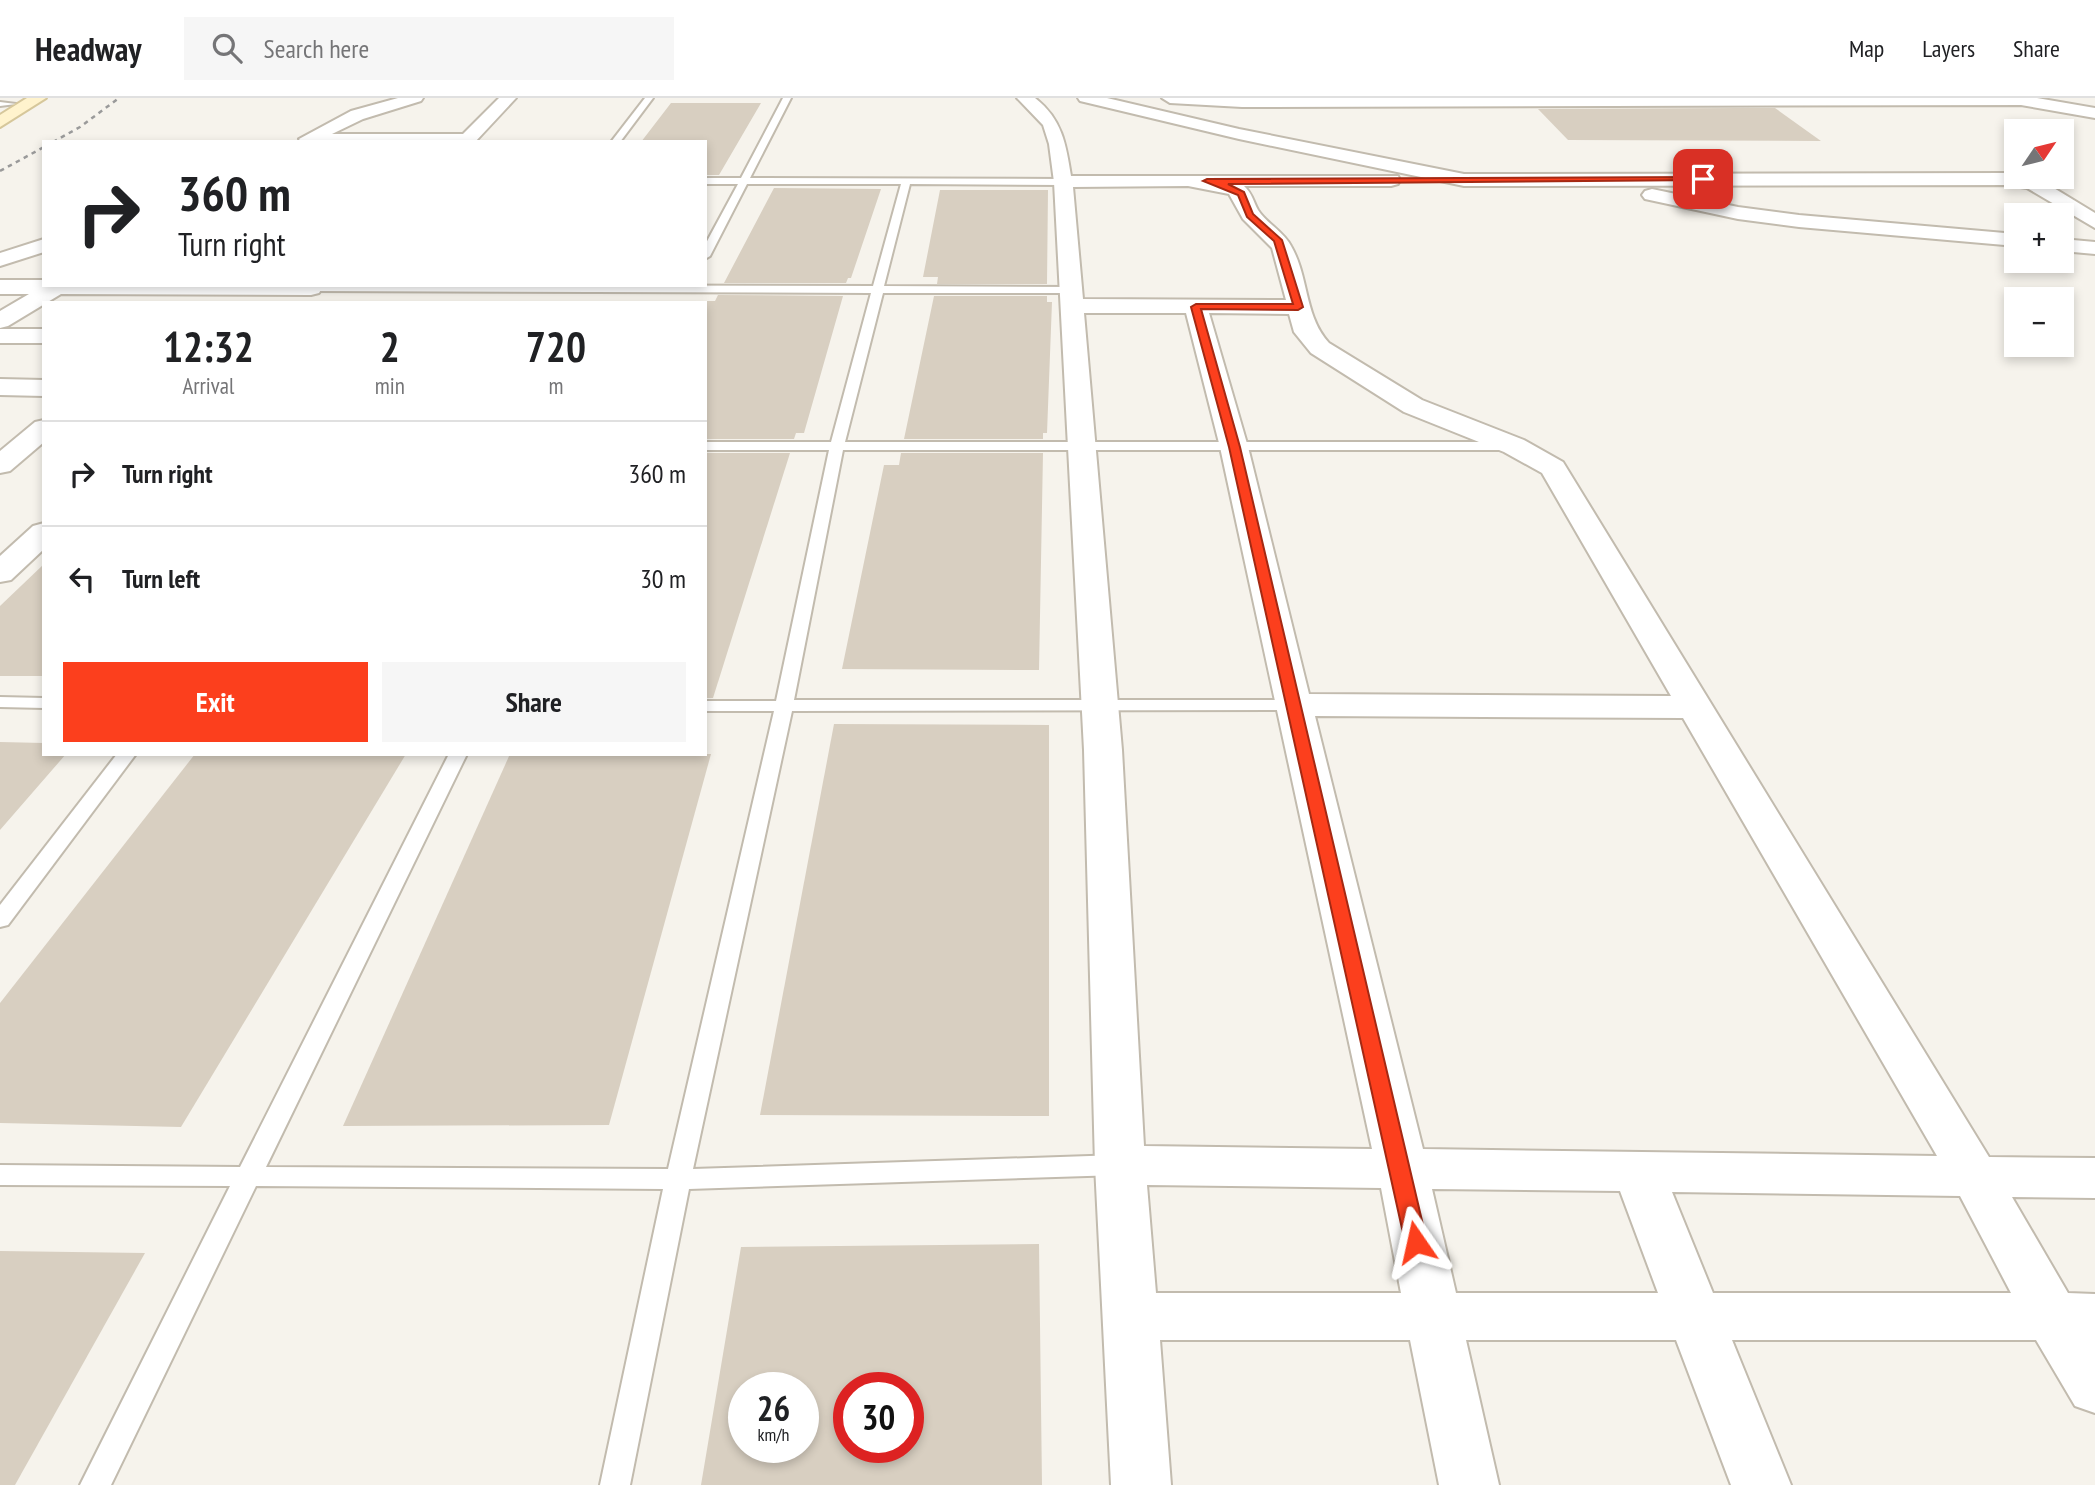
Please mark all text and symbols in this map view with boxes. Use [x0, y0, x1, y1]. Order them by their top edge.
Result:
search box [184, 17, 674, 80]
text: Headway [35, 27, 142, 70]
icon: search [208, 29, 246, 67]
text: Search here [264, 32, 369, 65]
text: Map [1849, 33, 1884, 64]
text: Layers [1922, 33, 1975, 64]
text: Share [2013, 33, 2060, 64]
north arrow [2004, 119, 2074, 189]
map controls [2004, 119, 2074, 357]
pin [1673, 149, 1733, 209]
icon: arrive [1684, 160, 1722, 198]
text: 360 m [178, 161, 291, 225]
icon: right [63, 168, 154, 259]
button: + [2004, 203, 2074, 273]
text: Turn right [178, 223, 286, 265]
button: − [2004, 287, 2074, 357]
text: 12:32 [163, 319, 254, 374]
text: 2 [380, 319, 400, 374]
text: 720 [526, 319, 586, 374]
text: Arrival [182, 371, 234, 400]
text: min [375, 371, 405, 400]
text: m [548, 371, 563, 400]
icon: right [63, 455, 101, 493]
text: Turn right [122, 457, 213, 490]
text: 360 m [628, 457, 686, 490]
icon: left [63, 560, 101, 598]
text: Turn left [122, 562, 200, 595]
text: 30 m [640, 562, 686, 595]
button: Exit [63, 662, 368, 742]
button: Share [382, 662, 686, 742]
position arrow [1379, 1205, 1453, 1279]
speed limit sign: 30 [833, 1372, 924, 1463]
text: 26 [757, 1385, 790, 1431]
text: km/h [758, 1423, 789, 1446]

